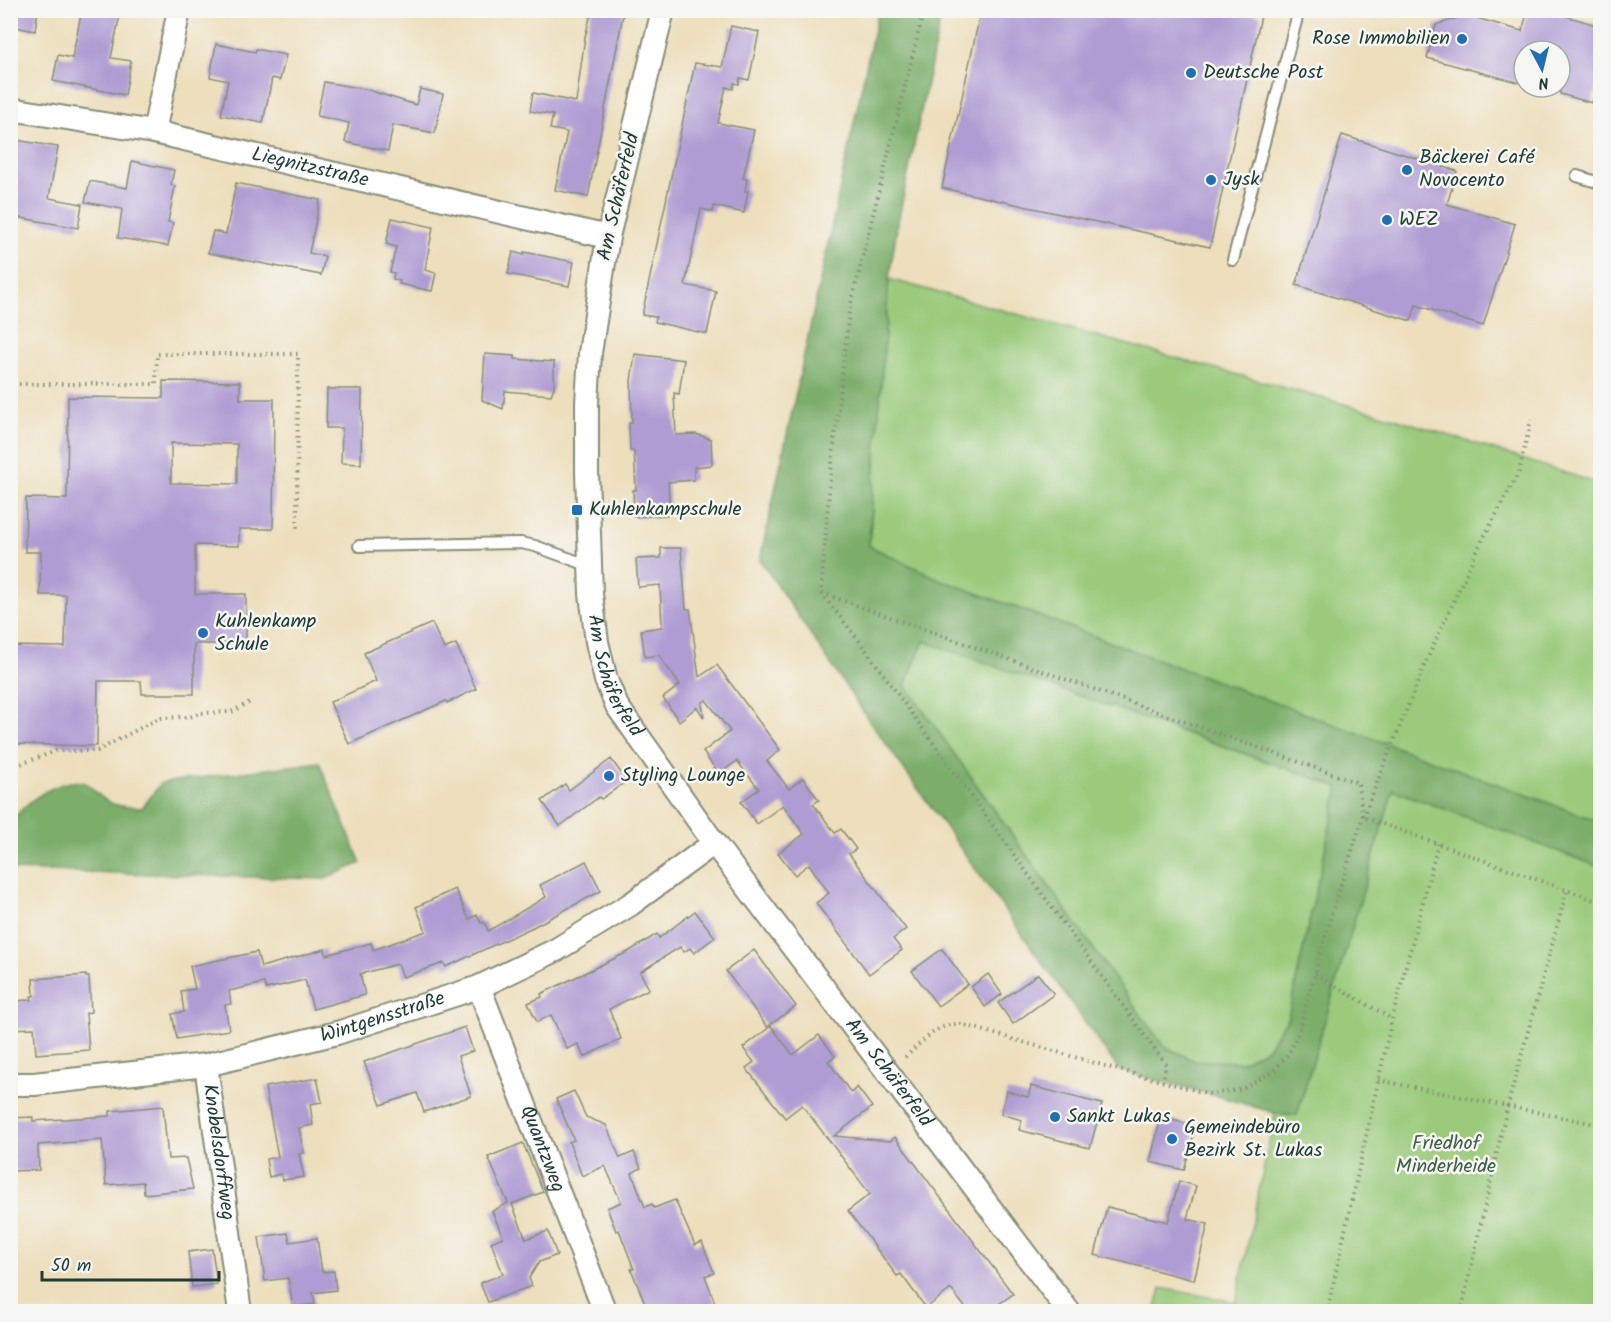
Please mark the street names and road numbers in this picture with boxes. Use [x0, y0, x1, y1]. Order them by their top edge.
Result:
street label: Am Schäferfeld [589, 129, 649, 264]
street label: Liegnitzstraße [248, 139, 372, 197]
street label: Am Schäferfeld [578, 613, 651, 745]
street label: Wintgensstraße [317, 983, 449, 1052]
street label: Am Schäferfeld [836, 1011, 941, 1135]
street label: Knobelsdorffweg [193, 1082, 243, 1222]
street label: Quantzweg [511, 1101, 573, 1197]

